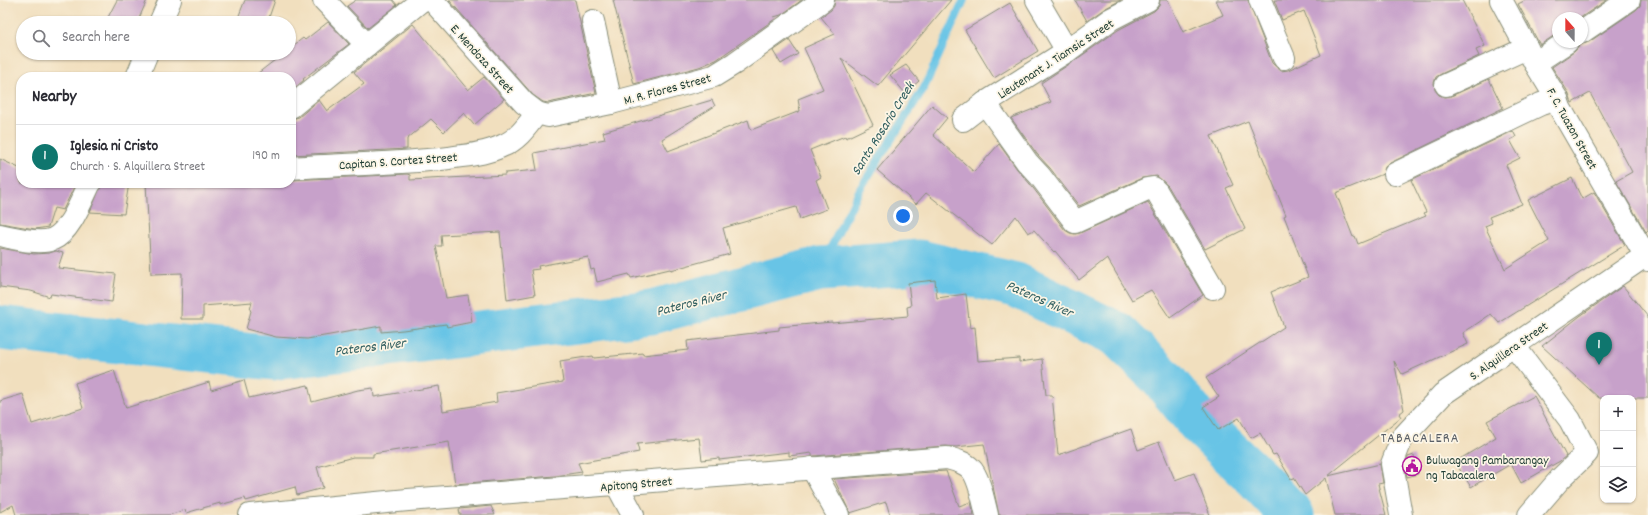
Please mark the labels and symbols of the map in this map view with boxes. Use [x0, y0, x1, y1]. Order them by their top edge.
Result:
north arrow [1552, 12, 1588, 48]
street label: Lieutenant J. Tiamsic Street [994, 15, 1119, 105]
street label: E. Mendoza Street [445, 21, 518, 99]
street label: M. R. Flores Street [622, 70, 714, 111]
water label: Santo Rosario Creek [847, 77, 921, 180]
street label: F. C. Tuazon Street [1541, 85, 1601, 174]
street label: Capitan S. Cortez Street [338, 149, 458, 176]
your location [893, 206, 913, 226]
water label: Pateros River [1003, 276, 1077, 324]
water label: Pateros River [654, 285, 730, 322]
street label: S. Alquillera Street [1466, 318, 1553, 386]
pin: 1 [1586, 332, 1612, 365]
water label: Pateros River [334, 333, 409, 362]
district label: TABACALERA [1381, 429, 1459, 449]
place label: Bulwagang Pambarangay ng Tabacalera [1426, 452, 1549, 486]
public building icon: Bulwagang Pambarangay ng Tabacalera [1401, 455, 1423, 477]
street label: Apitong Street [599, 473, 673, 498]

